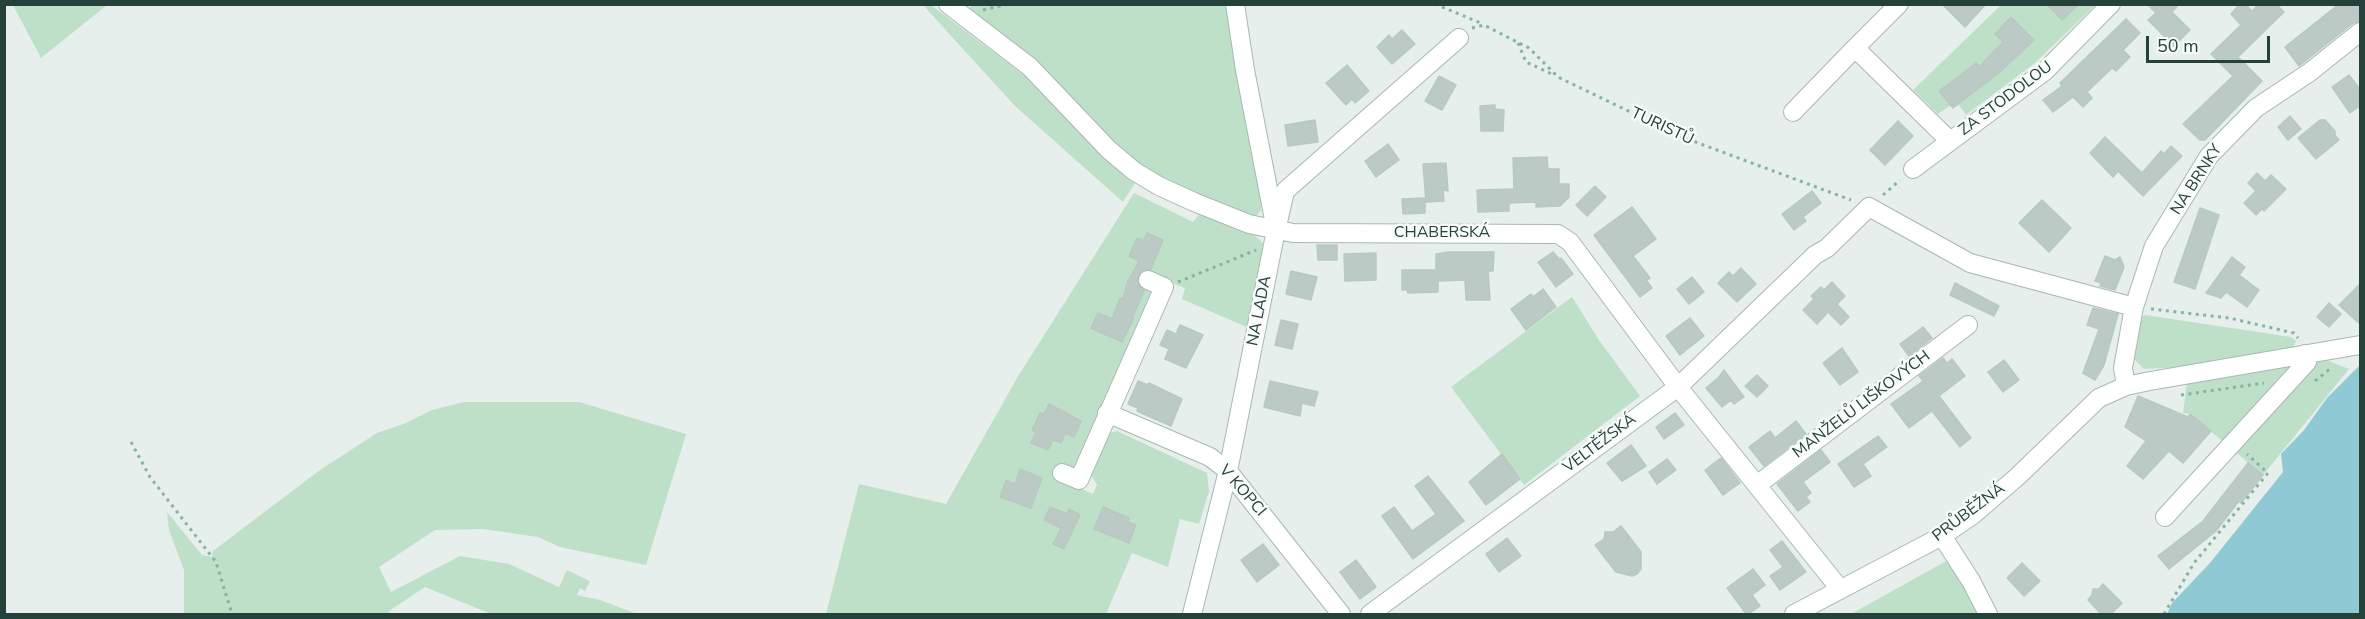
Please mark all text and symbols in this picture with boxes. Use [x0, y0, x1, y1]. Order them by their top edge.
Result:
scale bar [2149, 24, 2274, 62]
text: 50 m [2157, 34, 2199, 58]
street label: ZA STODOLOU [1955, 58, 2057, 140]
street label: TURISTŮ [1628, 104, 1696, 150]
street label: NA BRNKY [2167, 141, 2227, 219]
street label: CHABERSKÁ [1394, 223, 1490, 243]
street label: NA LADA [1244, 274, 1276, 348]
street label: MANŽELŮ LIŠKOVÝCH [1790, 347, 1934, 463]
street label: VELTĚŽSKÁ [1560, 410, 1640, 478]
street label: V KOPCI [1214, 461, 1270, 521]
street label: PRŮBĚŽNÁ [1929, 480, 2009, 546]

